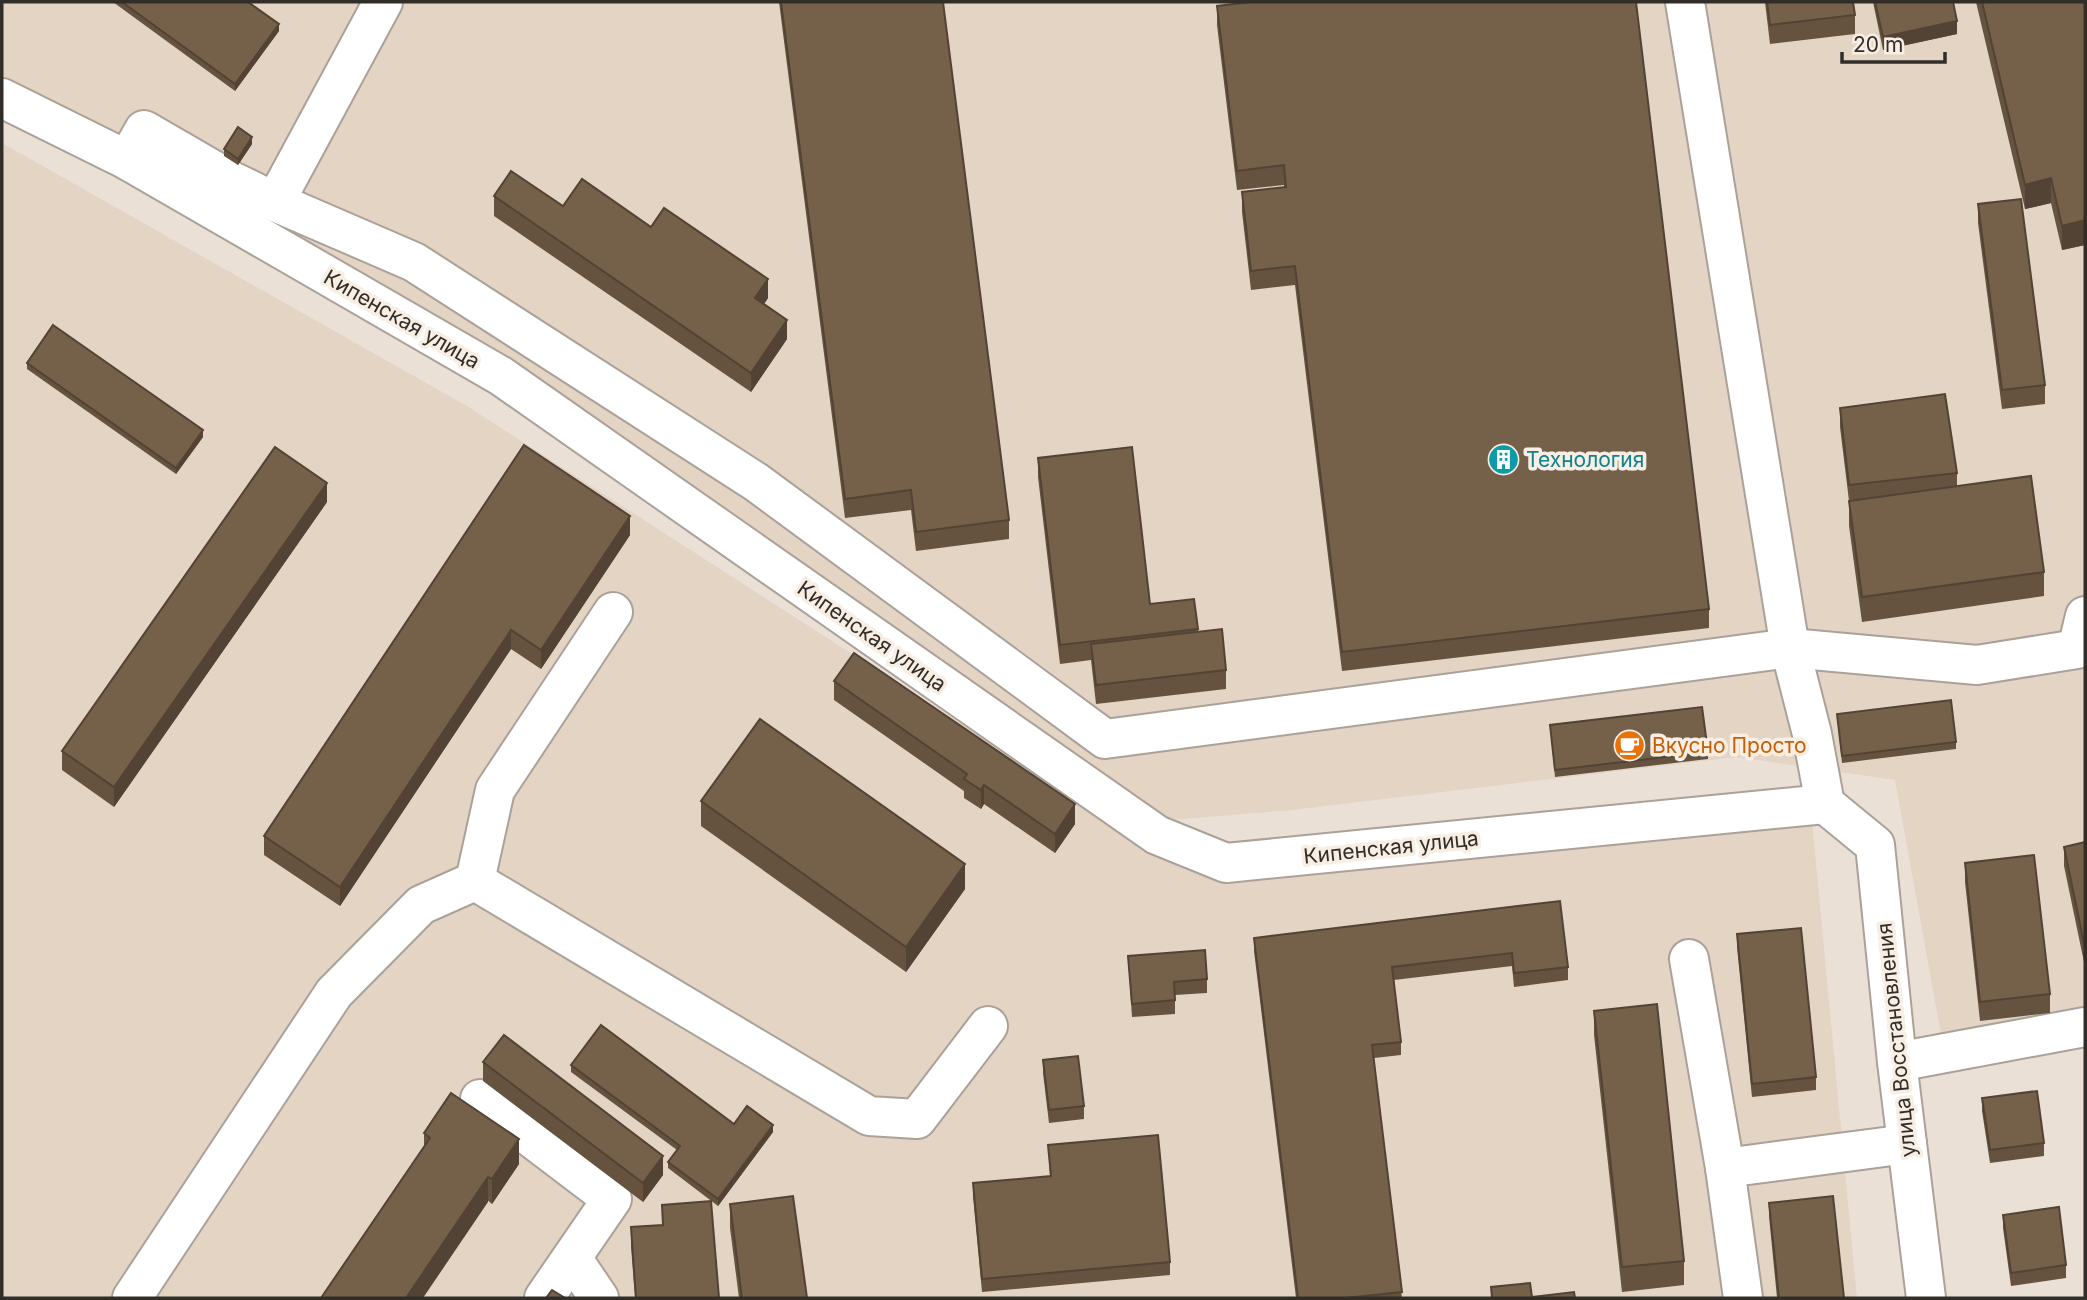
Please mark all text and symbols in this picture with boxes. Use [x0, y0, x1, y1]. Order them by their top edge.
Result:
scale bar [1842, 21, 1945, 65]
text: 20 m [1853, 32, 1903, 57]
street label: Кипенская улица [320, 264, 484, 374]
building icon: Технология [1486, 442, 1520, 476]
place label: Технология [1526, 447, 1644, 472]
street label: Кипенская улица [793, 575, 951, 697]
cafe icon: Вкусно Просто [1612, 728, 1646, 762]
place label: Вкусно Просто [1652, 733, 1807, 758]
street label: Кипенская улица [1302, 825, 1480, 869]
street label: улица Восстановления [1871, 922, 1921, 1158]

